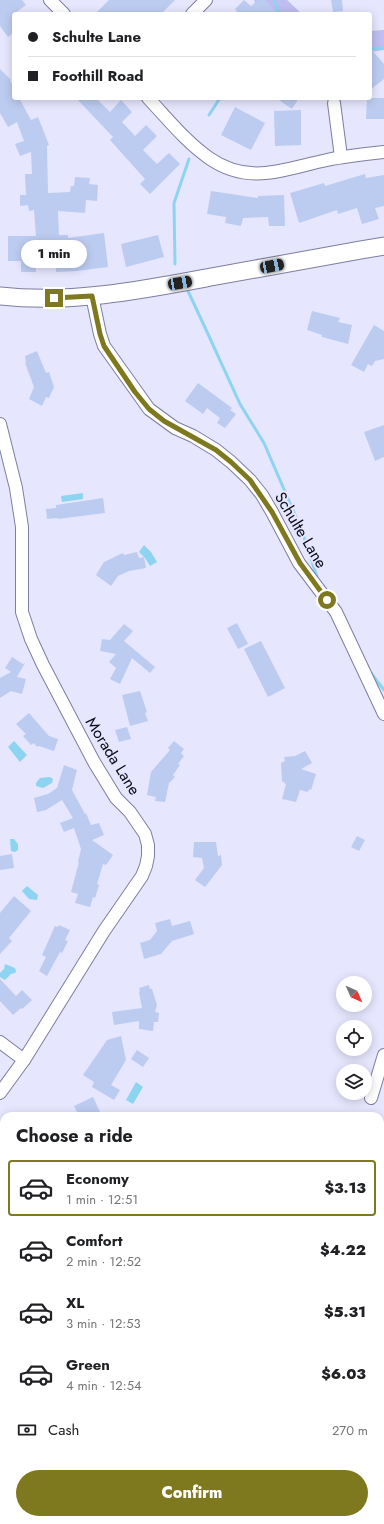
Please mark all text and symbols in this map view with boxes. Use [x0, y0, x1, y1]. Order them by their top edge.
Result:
text: Schulte Lane [52, 26, 141, 48]
text: Foothill Road [52, 65, 144, 87]
callout: 1 min [21, 240, 87, 268]
text: 1 min [38, 244, 70, 263]
car [259, 258, 285, 274]
car [167, 275, 193, 291]
route end [45, 289, 63, 307]
street label: Schulte Lane [269, 488, 333, 572]
route start [318, 591, 336, 609]
street label: Morada Lane [80, 713, 146, 799]
north arrow [336, 976, 372, 1012]
map controls [336, 976, 372, 1100]
button: locate [336, 1020, 372, 1056]
button: layers [336, 1064, 372, 1100]
text: Choose a ride [16, 1123, 133, 1149]
text: Economy [66, 1168, 129, 1190]
icon: car [18, 1170, 54, 1206]
text: $3.13 [325, 1177, 366, 1199]
text: 1 min · 12:51 [66, 1190, 138, 1209]
text: Comfort [66, 1230, 123, 1252]
icon: car [18, 1232, 54, 1268]
text: $4.22 [320, 1239, 366, 1261]
text: 2 min · 12:52 [66, 1252, 141, 1271]
text: XL [66, 1292, 84, 1314]
icon: car [18, 1294, 54, 1330]
text: $5.31 [324, 1301, 366, 1323]
text: 3 min · 12:53 [66, 1314, 141, 1333]
text: Green [66, 1354, 110, 1376]
icon: car [18, 1356, 54, 1392]
text: $6.03 [321, 1363, 366, 1385]
text: 4 min · 12:54 [66, 1376, 142, 1395]
icon: cash [16, 1419, 38, 1441]
text: Cash [48, 1419, 79, 1441]
text: 270 m [332, 1421, 368, 1440]
button: Confirm [16, 1470, 368, 1516]

